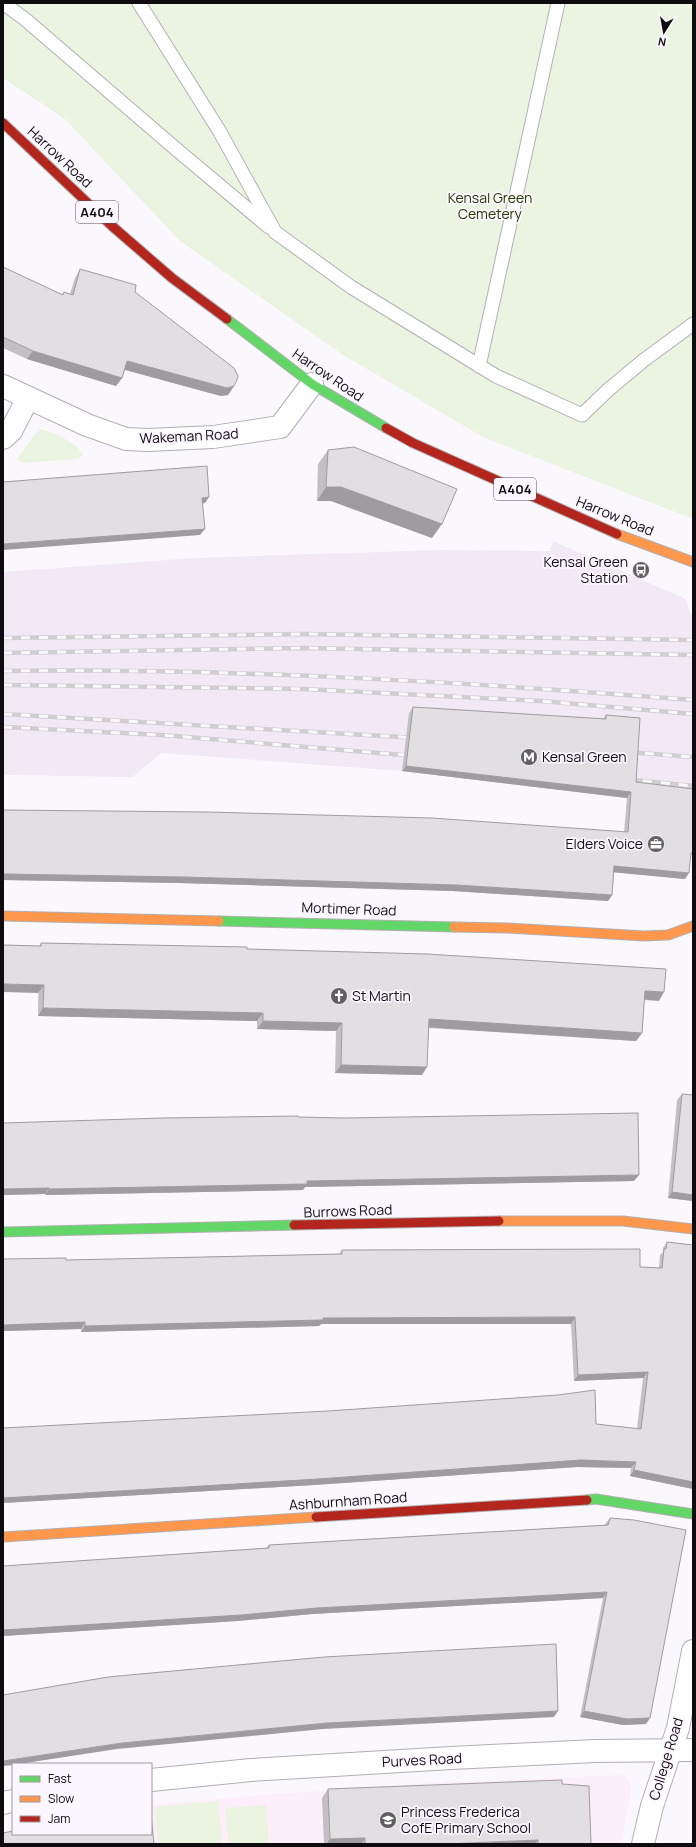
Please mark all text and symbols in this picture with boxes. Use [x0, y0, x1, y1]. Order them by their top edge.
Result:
north arrow [644, 12, 684, 52]
text: N [657, 34, 667, 50]
street label: Harrow Road [24, 122, 97, 192]
park label: Kensal Green Cemetery [448, 188, 532, 223]
road number: A404 [76, 201, 118, 223]
street label: Harrow Road [289, 344, 368, 405]
street label: Wakeman Road [139, 423, 239, 448]
road number: A404 [494, 478, 536, 500]
street label: Harrow Road [574, 491, 657, 540]
place label: Kensal Green Station [544, 552, 628, 587]
bus stop icon: Kensal Green Station [631, 560, 651, 580]
metro station icon: Kensal Green [519, 747, 539, 767]
place label: Kensal Green [542, 747, 626, 766]
place label: Elders Voice [565, 834, 643, 853]
office icon: Elders Voice [646, 834, 666, 854]
street label: Mortimer Road [301, 897, 397, 920]
church icon: St Martin [329, 986, 349, 1006]
place label: St Martin [352, 986, 411, 1005]
street label: Burrows Road [303, 1199, 393, 1222]
street label: Ashburnham Road [288, 1487, 408, 1514]
street label: College Road [644, 1715, 687, 1803]
street label: Purves Road [381, 1748, 463, 1771]
legend [12, 1763, 152, 1835]
text: Fast [48, 1770, 72, 1787]
text: Slow [48, 1790, 74, 1807]
place label: Princess Frederica CofE Primary School [401, 1802, 531, 1837]
text: Jam [48, 1810, 70, 1827]
school or university icon: Princess Frederica CofE Primary School [378, 1810, 398, 1830]

